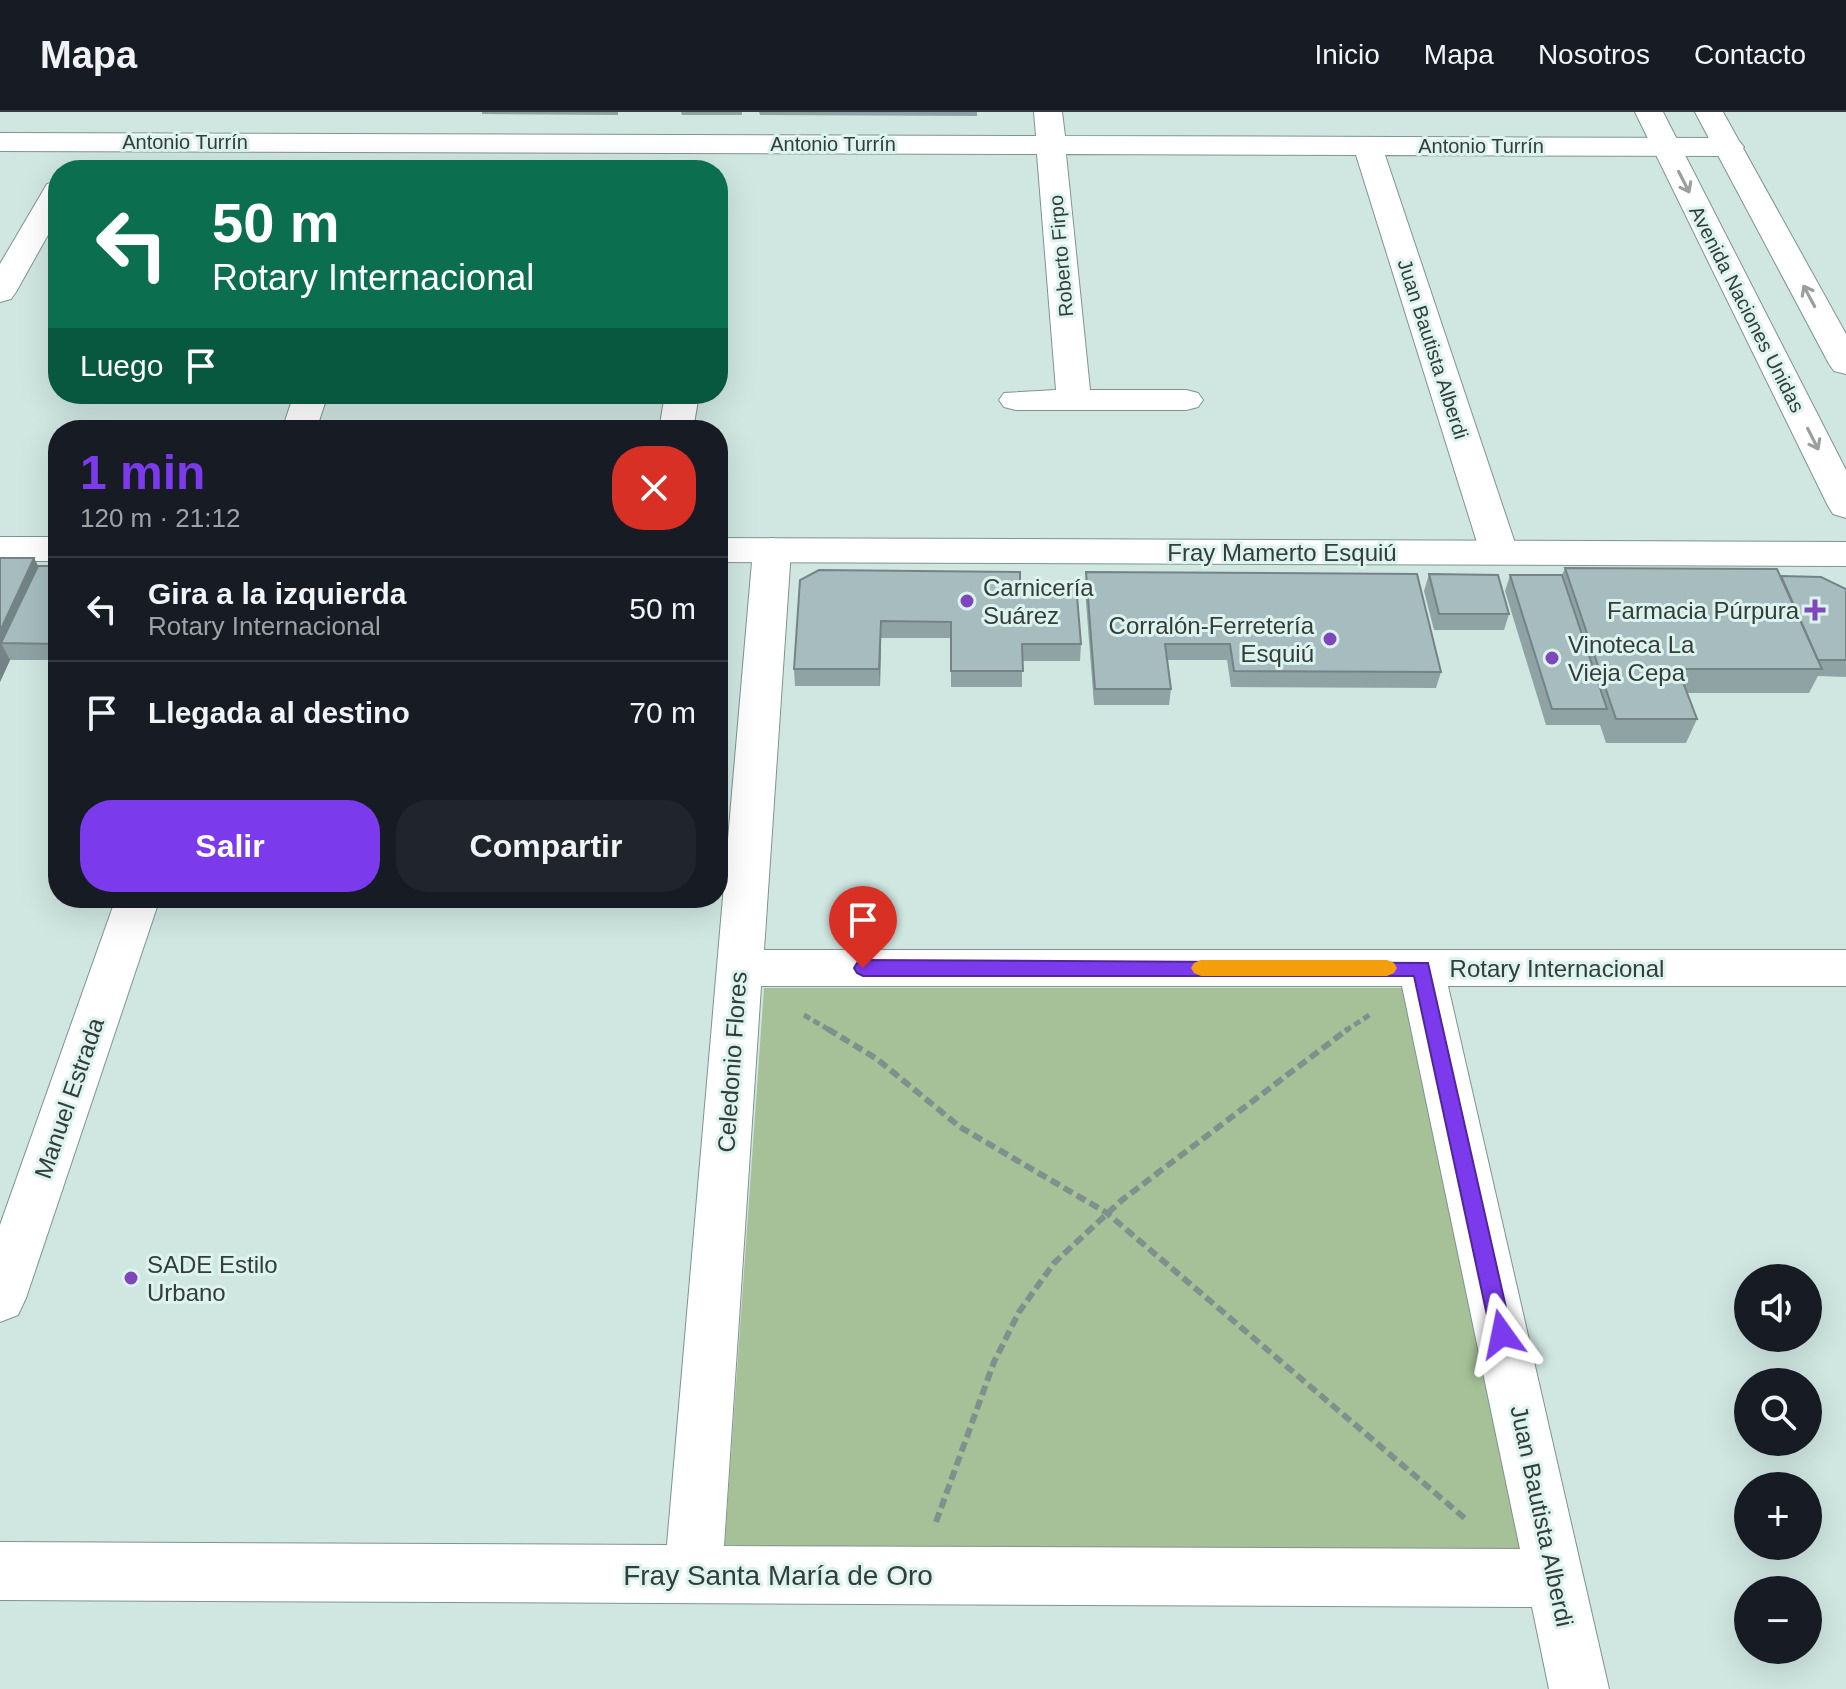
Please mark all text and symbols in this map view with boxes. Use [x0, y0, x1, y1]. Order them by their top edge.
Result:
text: Mapa [40, 34, 137, 76]
text: Inicio [1314, 39, 1380, 70]
text: Mapa [1424, 39, 1494, 70]
text: Nosotros [1538, 39, 1650, 70]
text: Contacto [1694, 39, 1806, 70]
street label: Antonio Turrín [122, 131, 248, 153]
street label: Antonio Turrín [770, 133, 896, 155]
street label: Antonio Turrín [1418, 135, 1544, 157]
one-way arrow [1677, 169, 1692, 193]
text: 50 m [212, 191, 340, 254]
icon: left [80, 192, 184, 296]
street label: Roberto Firpo [1045, 194, 1077, 318]
street label: Avenida Naciones Unidas [1685, 202, 1809, 416]
street label: Juan Bautista Alberdi [1394, 256, 1472, 442]
text: Rotary Internacional [212, 257, 534, 298]
one-way arrow [1801, 285, 1817, 308]
icon: arrive [179, 344, 223, 388]
text: Luego [80, 349, 163, 382]
one-way arrow [1805, 427, 1821, 451]
text: 1 min [80, 446, 205, 499]
button: close [612, 446, 696, 530]
text: 120 m · 21:12 [80, 503, 240, 533]
street label: Fray Mamerto Esquiú [1167, 539, 1397, 566]
place label: Carnicería Suárez [983, 574, 1094, 629]
text: Gira a la izquierda [148, 577, 406, 610]
icon: left [80, 587, 124, 631]
text: 50 m [629, 592, 696, 625]
marker: Carnicería Suárez [958, 592, 976, 610]
place label: Farmacia Púrpura [1607, 597, 1800, 624]
marker: Farmacia Púrpura [1806, 601, 1824, 619]
text: Rotary Internacional [148, 611, 381, 641]
place label: Corralón-Ferretería Esquiú [1109, 612, 1315, 667]
marker: Corralón-Ferretería Esquiú [1321, 630, 1339, 648]
place label: Vinoteca La Vieja Cepa [1568, 631, 1695, 686]
marker: Vinoteca La Vieja Cepa [1543, 649, 1561, 667]
icon: arrive [80, 691, 124, 735]
text: Llegada al destino [148, 696, 410, 729]
text: 70 m [629, 696, 696, 729]
button: Salir [80, 800, 380, 892]
button: Compartir [396, 800, 696, 892]
pin [829, 886, 897, 968]
icon: arrive [841, 898, 885, 942]
street label: Rotary Internacional [1450, 955, 1664, 982]
street label: Celedonio Flores [712, 971, 752, 1153]
street label: Manuel Estrada [29, 1014, 109, 1182]
place label: SADE Estilo Urbano [147, 1251, 278, 1306]
map controls [1734, 1264, 1822, 1664]
button: sound [1734, 1264, 1822, 1352]
marker: SADE Estilo Urbano [122, 1269, 140, 1287]
position arrow [1460, 1292, 1544, 1376]
button: search [1734, 1368, 1822, 1456]
street label: Juan Bautista Alberdi [1505, 1403, 1579, 1629]
button: + [1734, 1472, 1822, 1560]
street label: Fray Santa María de Oro [623, 1560, 933, 1591]
button: − [1734, 1576, 1822, 1664]

